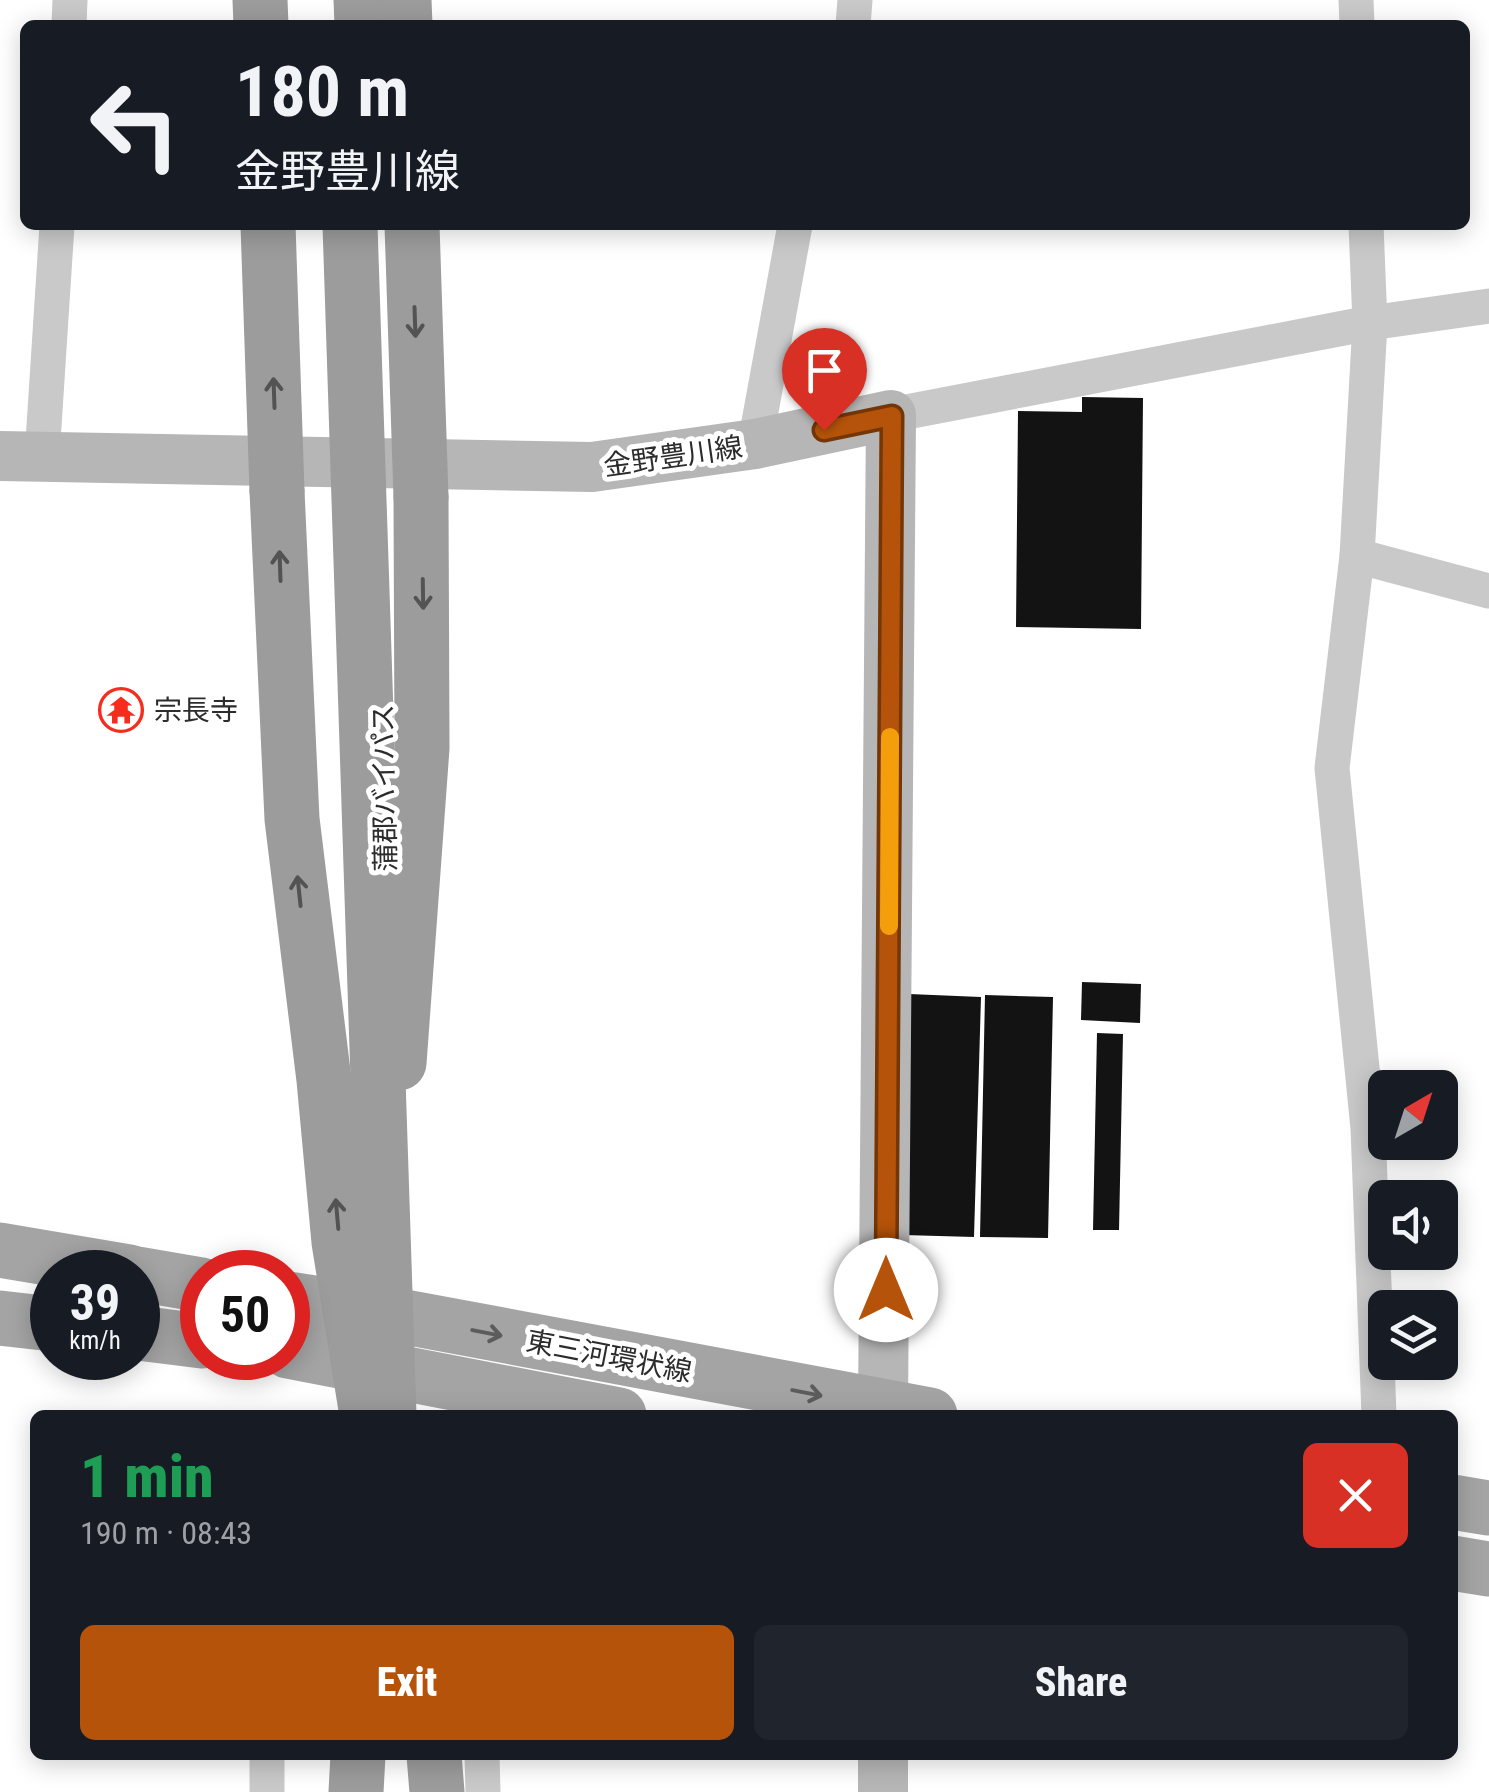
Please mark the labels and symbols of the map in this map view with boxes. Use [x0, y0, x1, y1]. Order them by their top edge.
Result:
one-way arrow [406, 306, 425, 338]
pin [782, 328, 867, 431]
one-way arrow [264, 378, 283, 410]
street label: 金野豊川線 [601, 430, 745, 483]
one-way arrow [270, 551, 289, 583]
one-way arrow [413, 578, 432, 610]
temple icon: 宗長寺 [98, 687, 144, 733]
place label: 宗長寺 [154, 694, 238, 727]
street label: 蒲郡バイパス [367, 704, 402, 872]
one-way arrow [290, 875, 309, 907]
north arrow [1368, 1070, 1458, 1160]
one-way arrow [327, 1198, 346, 1230]
position arrow [834, 1238, 938, 1342]
speed limit sign: 50 [180, 1250, 310, 1380]
one-way arrow [470, 1324, 502, 1343]
street label: 東三河環状線 [523, 1324, 695, 1389]
one-way arrow [790, 1384, 822, 1403]

